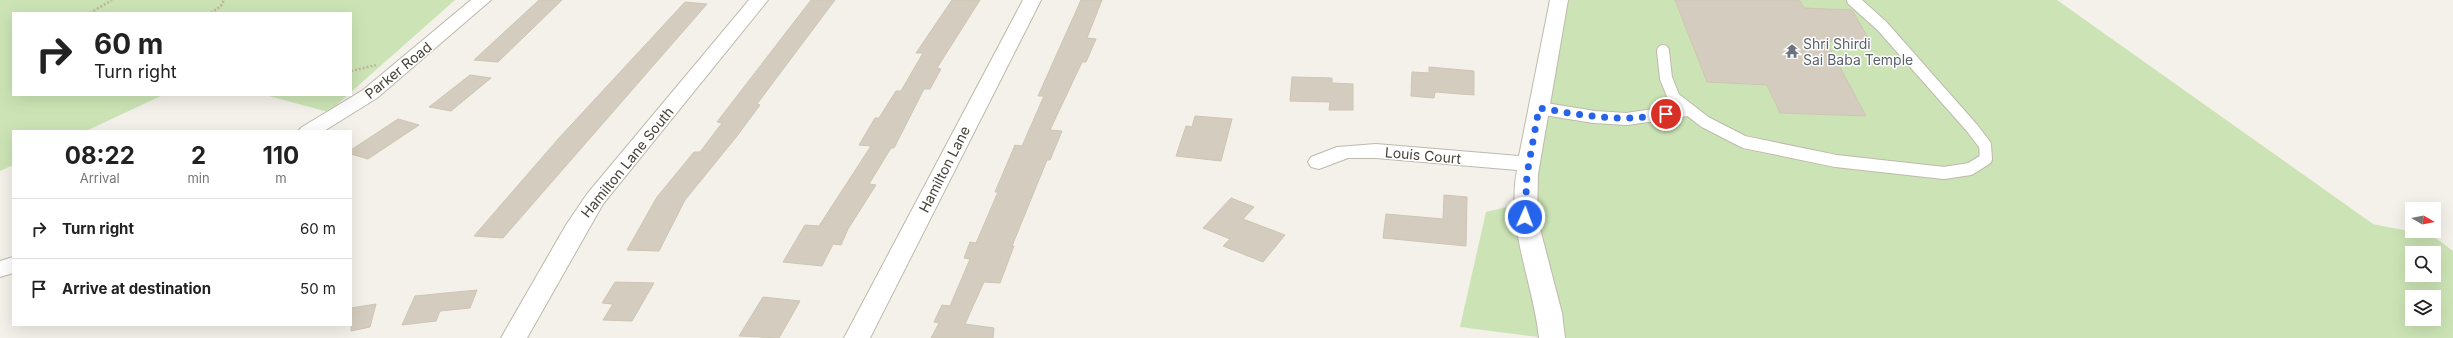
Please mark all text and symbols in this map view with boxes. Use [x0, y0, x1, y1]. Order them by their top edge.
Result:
text: 60 m [94, 27, 163, 61]
icon: right [28, 28, 80, 80]
place label: Shri Shirdi Sai Baba Temple [1803, 35, 1913, 68]
street label: Parker Road [361, 38, 435, 102]
temple icon: Shri Shirdi Sai Baba Temple [1784, 43, 1800, 59]
text: Turn right [94, 61, 177, 82]
pin [1649, 97, 1683, 131]
street label: Hamilton Lane South [577, 103, 677, 221]
icon: arrive [1655, 103, 1677, 125]
street label: Hamilton Lane [915, 123, 973, 215]
text: 08:22 [65, 141, 135, 170]
text: 2 [191, 141, 206, 170]
text: 110 [262, 141, 299, 170]
street label: Louis Court [1384, 143, 1462, 167]
text: Arrival [80, 170, 120, 186]
text: min [187, 170, 210, 186]
text: m [275, 170, 287, 186]
position arrow [1504, 196, 1546, 238]
north arrow [2405, 202, 2441, 238]
map controls [2405, 202, 2441, 326]
icon: right [28, 218, 50, 240]
text: Turn right [62, 219, 134, 238]
text: 60 m [300, 219, 336, 238]
button: search [2405, 246, 2441, 282]
icon: arrive [28, 278, 50, 300]
text: Arrive at destination [62, 279, 211, 298]
text: 50 m [300, 279, 336, 298]
button: layers [2405, 290, 2441, 326]

